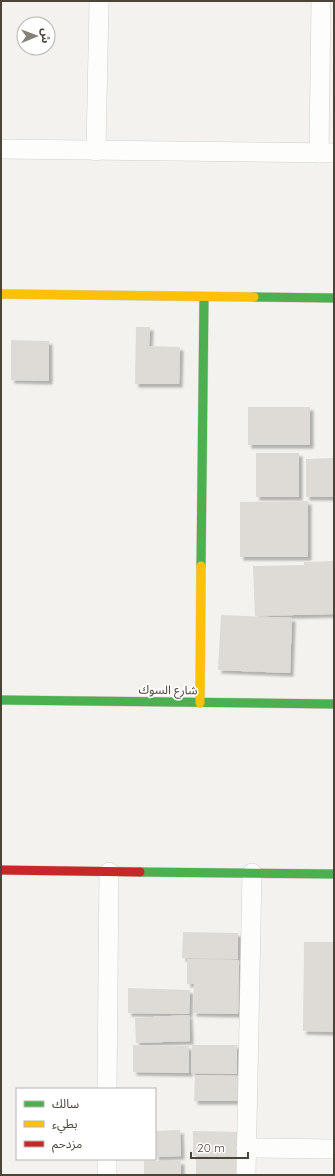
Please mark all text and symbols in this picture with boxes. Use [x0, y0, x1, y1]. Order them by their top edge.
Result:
north arrow [16, 16, 56, 56]
text: ش [39, 28, 53, 43]
street label: شارع السوك [138, 681, 198, 700]
legend [16, 1088, 156, 1160]
text: سالك [52, 1096, 79, 1111]
text: بطيء [52, 1116, 78, 1134]
scale bar [191, 1134, 248, 1160]
text: مزدحم [52, 1136, 82, 1153]
text: 20 m [197, 1140, 225, 1155]

